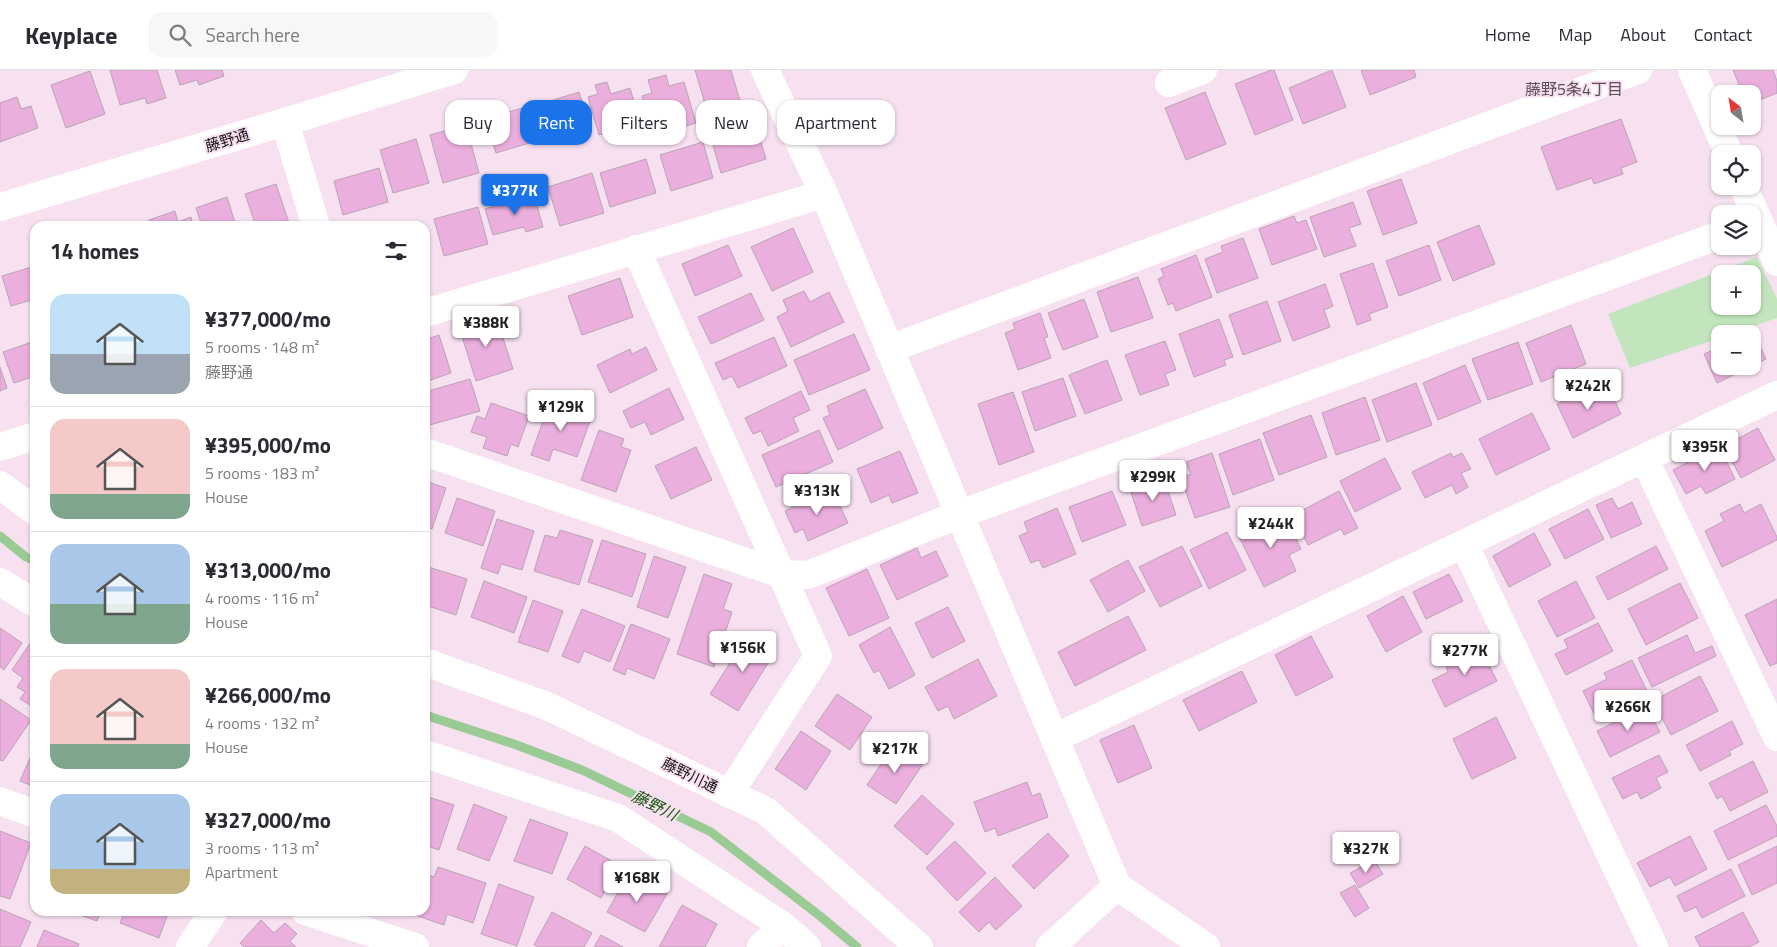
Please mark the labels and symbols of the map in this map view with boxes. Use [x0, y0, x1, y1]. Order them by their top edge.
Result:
district label: 藤野5条4丁目 [1525, 77, 1623, 101]
north arrow [1711, 85, 1761, 135]
street label: 藤野通 [202, 122, 252, 158]
pin: ¥377K [480, 174, 550, 216]
pin: ¥388K [451, 306, 521, 348]
pin: ¥242K [1553, 368, 1623, 411]
pin: ¥129K [526, 390, 596, 432]
pin: ¥395K [1670, 430, 1740, 472]
pin: ¥299K [1118, 460, 1188, 502]
pin: ¥313K [782, 474, 852, 516]
pin: ¥244K [1236, 506, 1306, 549]
pin: ¥156K [708, 630, 778, 673]
pin: ¥277K [1430, 634, 1500, 676]
pin: ¥266K [1593, 690, 1663, 732]
pin: ¥217K [860, 732, 930, 774]
street label: 藤野川通 [658, 752, 722, 798]
water label: 藤野川 [628, 784, 684, 827]
pin: ¥327K [1331, 832, 1401, 874]
pin: ¥168K [602, 860, 672, 903]

